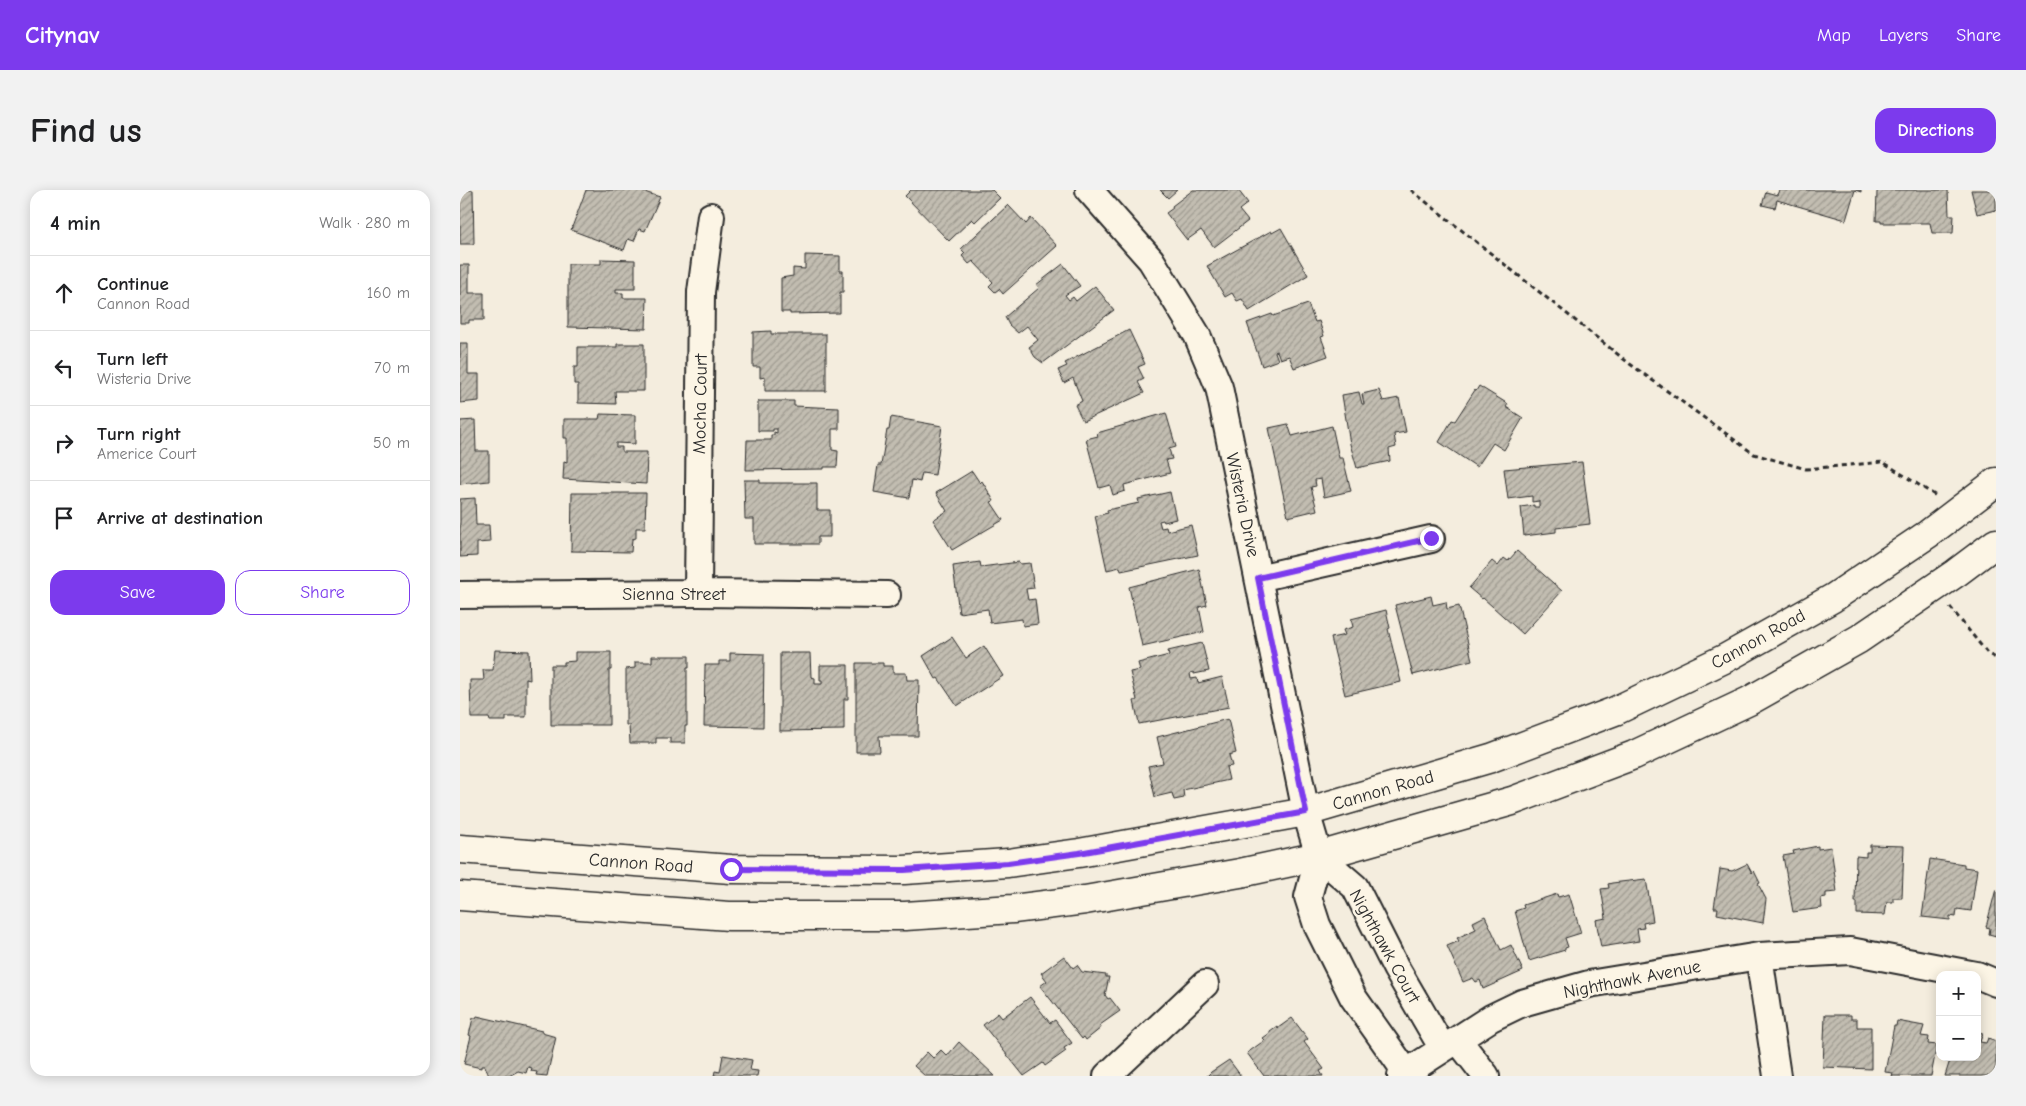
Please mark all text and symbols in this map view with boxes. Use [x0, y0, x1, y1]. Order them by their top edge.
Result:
text: Citynav [25, 21, 100, 49]
text: Map [1817, 25, 1851, 46]
text: Layers [1879, 25, 1928, 46]
text: Share [1956, 25, 2001, 46]
button: Directions [1875, 108, 1996, 153]
text: Find us [30, 110, 142, 151]
text: 4 min [50, 211, 101, 235]
text: Walk · 280 m [319, 214, 410, 232]
text: Continue [97, 273, 169, 295]
icon: ahead [50, 279, 78, 307]
text: 160 m [367, 284, 410, 302]
text: Cannon Road [97, 295, 190, 313]
text: Turn left [97, 348, 168, 370]
street label: Mocha Court [689, 353, 712, 454]
icon: left [50, 354, 78, 382]
text: 70 m [374, 359, 410, 377]
text: Wisteria Drive [97, 370, 191, 388]
text: Turn right [97, 423, 181, 445]
icon: right [50, 429, 78, 457]
text: 50 m [373, 434, 410, 452]
text: Americe Court [97, 445, 196, 463]
street label: Wisteria Drive [1221, 451, 1264, 559]
icon: arrive [50, 504, 78, 532]
text: Arrive at destination [97, 507, 263, 529]
route end [1420, 527, 1443, 550]
button: Save [50, 570, 225, 615]
button: Share [235, 570, 410, 615]
street label: Sienna Street [622, 584, 727, 605]
street label: Cannon Road [1707, 605, 1809, 674]
street label: Cannon Road [1330, 766, 1436, 815]
street label: Cannon Road [588, 849, 694, 878]
route start [720, 858, 743, 881]
street label: Nighthawk Court [1345, 886, 1425, 1008]
street label: Nighthawk Avenue [1562, 956, 1703, 1003]
map controls [1936, 971, 1981, 1061]
button: + [1936, 971, 1981, 1016]
button: − [1936, 1016, 1981, 1061]

